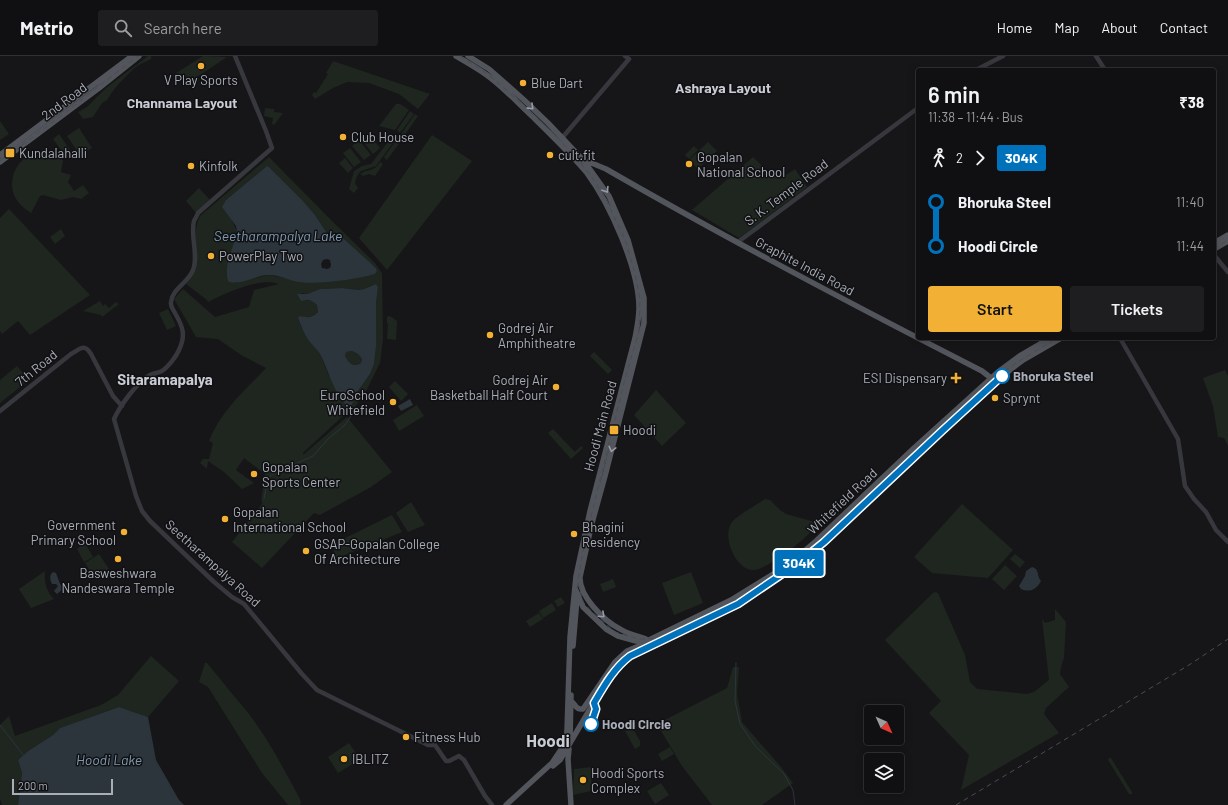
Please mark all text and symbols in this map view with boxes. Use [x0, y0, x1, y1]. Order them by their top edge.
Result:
search box [98, 10, 378, 46]
text: Metrio [20, 16, 74, 39]
icon: search [112, 17, 134, 39]
text: Search here [144, 19, 222, 37]
text: Home [997, 19, 1033, 36]
text: Map [1055, 19, 1079, 36]
text: About [1101, 19, 1138, 36]
text: Contact [1160, 19, 1208, 36]
marker: V Play Sports [196, 61, 206, 71]
place label: V Play Sports [164, 72, 238, 88]
place label: Blue Dart [531, 75, 583, 91]
marker: Blue Dart [518, 78, 528, 88]
street label: 2nd Road [38, 79, 90, 123]
district label: Ashraya Layout [675, 79, 771, 96]
text: 6 min [928, 81, 980, 107]
text: ₹38 [1179, 93, 1204, 111]
district label: Channama Layout [127, 94, 237, 111]
one-way arrow [526, 102, 534, 110]
text: 11:38 – 11:44 · Bus [928, 109, 1023, 125]
place label: Club House [351, 129, 414, 145]
marker: Club House [338, 132, 348, 142]
place label: Kundalahalli [19, 145, 87, 161]
marker: Kundalahalli [4, 147, 16, 159]
place label: cult.fit [558, 147, 596, 163]
icon: walk [928, 147, 950, 169]
icon: forward [969, 147, 991, 169]
place label: Gopalan National School [697, 149, 785, 180]
text: 304K [1005, 149, 1038, 166]
marker: cult.fit [545, 150, 555, 160]
text: 2 [956, 150, 963, 166]
street label: S. K. Temple Road [741, 155, 831, 229]
place label: Kinfolk [199, 158, 238, 174]
marker: Gopalan National School [684, 159, 694, 169]
marker: Kinfolk [186, 161, 196, 171]
one-way arrow [601, 186, 608, 193]
text: Bhoruka Steel [958, 193, 1051, 211]
text: 11:40 [1176, 194, 1204, 210]
water label: Seetharampalya Lake [214, 227, 342, 244]
street label: Graphite India Road [753, 233, 857, 299]
text: Hoodi Circle [958, 237, 1038, 255]
text: 11:44 [1176, 238, 1204, 254]
place label: PowerPlay Two [219, 248, 303, 264]
marker: PowerPlay Two [206, 251, 216, 261]
button: Start [928, 286, 1062, 332]
button: Tickets [1070, 286, 1204, 332]
place label: Godrej Air Amphitheatre [498, 320, 576, 351]
marker: Godrej Air Amphitheatre [485, 330, 495, 340]
street label: 7th Road [12, 346, 60, 390]
marker: Bhoruka Steel [994, 368, 1010, 384]
place label: Bhoruka Steel [1013, 368, 1094, 384]
district label: Sitaramapalya [117, 370, 213, 388]
place label: ESI Dispensary [863, 370, 947, 386]
place label: Godrej Air Basketball Half Court [430, 372, 548, 403]
marker: ESI Dispensary [950, 372, 962, 384]
street label: Hoodi Main Road [580, 379, 620, 473]
marker: Godrej Air Basketball Half Court [551, 382, 561, 392]
place label: EuroSchool Whitefield [320, 387, 385, 418]
place label: Sprynt [1003, 390, 1041, 406]
marker: Sprynt [990, 393, 1000, 403]
marker: EuroSchool Whitefield [388, 397, 398, 407]
place label: Hoodi [623, 422, 656, 438]
marker: Hoodi [608, 424, 620, 436]
one-way arrow [608, 446, 617, 453]
place label: Gopalan Sports Center [262, 459, 341, 490]
street label: Whitefield Road [804, 465, 880, 537]
marker: Gopalan Sports Center [249, 469, 259, 479]
place label: Gopalan International School [233, 504, 346, 535]
marker: Gopalan International School [220, 514, 230, 524]
street label: Seetharampalya Road [162, 516, 264, 610]
place label: Government Primary School [31, 517, 116, 548]
place label: Bhagini Residency [582, 519, 640, 550]
marker: Government Primary School [119, 527, 129, 537]
marker: Bhagini Residency [569, 529, 579, 539]
place label: GSAP-Gopalan College Of Architecture [314, 536, 440, 567]
marker: GSAP-Gopalan College Of Architecture [301, 546, 311, 556]
line badge: 304K [771, 550, 827, 576]
marker: Basweshwara Nandeswara Temple [113, 554, 123, 564]
text: 304K [783, 554, 815, 571]
place label: Basweshwara Nandeswara Temple [61, 565, 175, 596]
one-way arrow [597, 610, 605, 618]
north arrow [864, 705, 904, 745]
map controls [864, 705, 904, 793]
marker: Hoodi Circle [583, 716, 599, 732]
place label: Hoodi Circle [602, 716, 671, 732]
place label: Fitness Hub [414, 729, 481, 745]
district label: Hoodi [526, 730, 570, 750]
marker: Fitness Hub [401, 732, 411, 742]
water label: Hoodi Lake [76, 751, 142, 768]
place label: IBLITZ [352, 751, 389, 767]
button: layers [864, 753, 904, 793]
marker: IBLITZ [339, 754, 349, 764]
place label: Hoodi Sports Complex [591, 765, 664, 796]
marker: Hoodi Sports Complex [578, 775, 588, 785]
scale bar [12, 777, 113, 796]
text: 200 m [18, 779, 48, 792]

